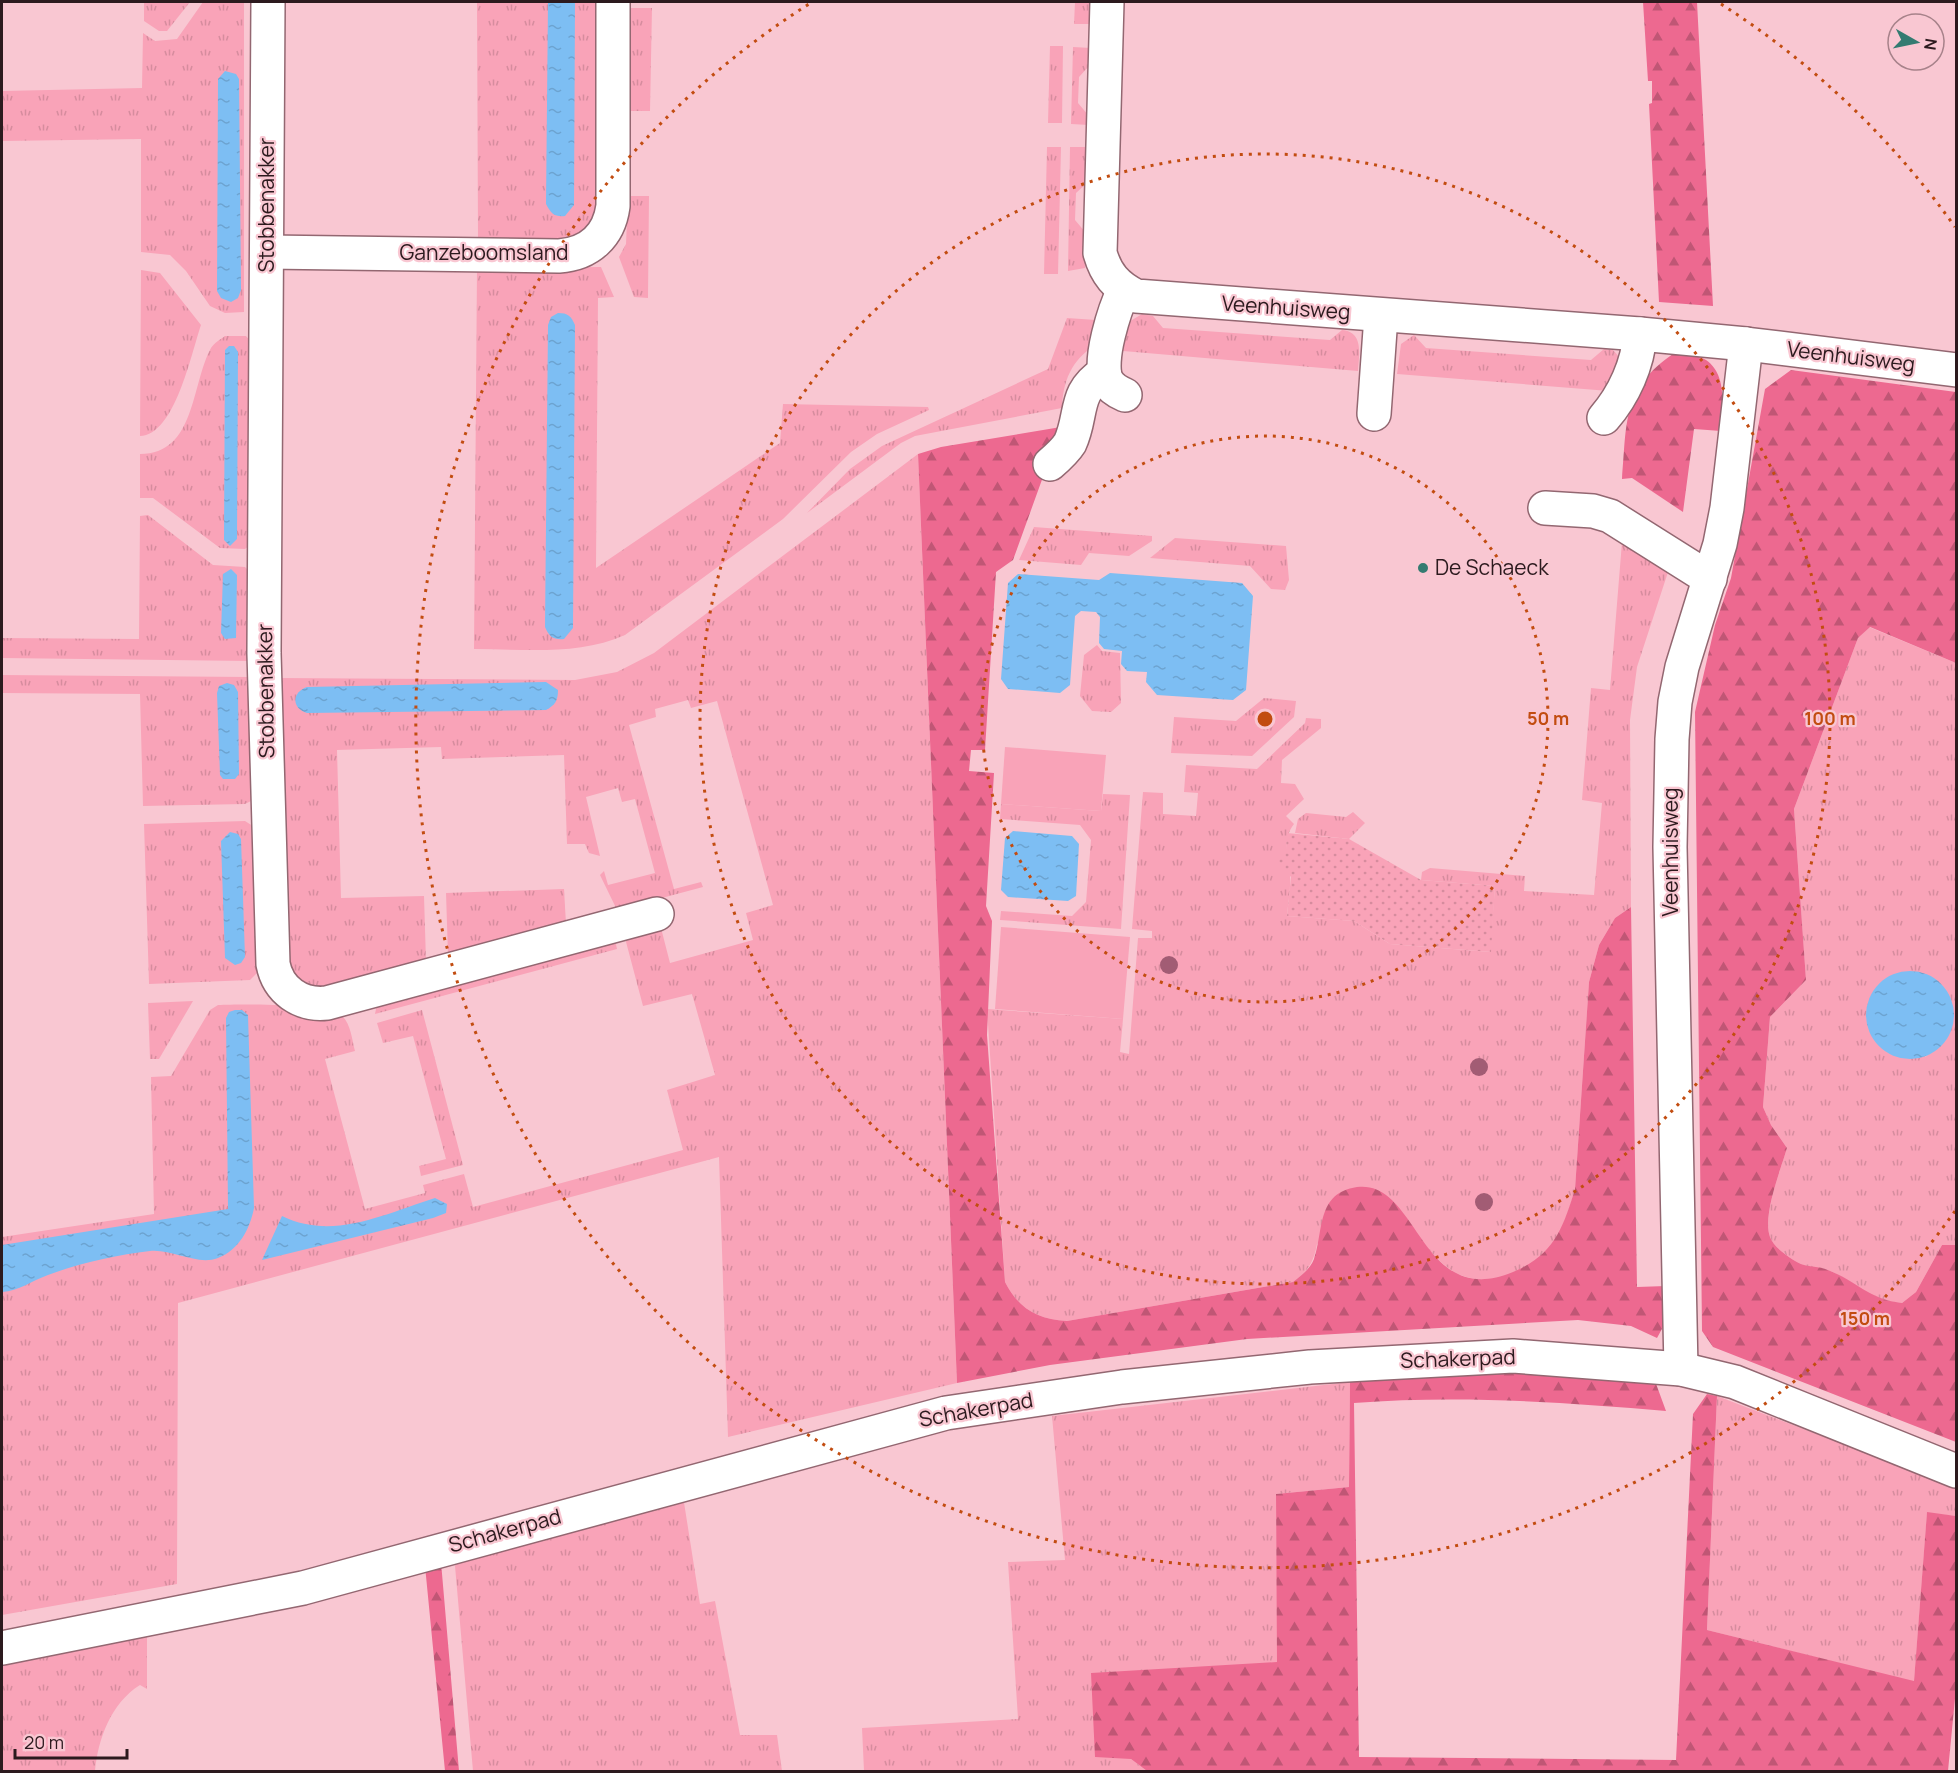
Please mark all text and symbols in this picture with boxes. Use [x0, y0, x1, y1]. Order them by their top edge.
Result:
north arrow [1886, 12, 1946, 72]
text: N [1919, 37, 1943, 52]
street label: Stobbenakker [252, 137, 280, 272]
street label: Ganzeboomsland [399, 238, 569, 266]
street label: Veenhuisweg [1221, 289, 1351, 325]
street label: Veenhuisweg [1785, 334, 1917, 378]
place label: De Schaeck [1435, 553, 1549, 581]
marker: De Schaeck [1416, 561, 1430, 575]
street label: Stobbenakker [250, 623, 280, 759]
text: 50 m [1527, 706, 1569, 730]
text: 100 m [1804, 706, 1856, 730]
centre of rings [1255, 709, 1275, 729]
street label: Veenhuisweg [1656, 788, 1684, 916]
text: 150 m [1840, 1306, 1890, 1330]
street label: Schakerpad [1400, 1342, 1516, 1374]
street label: Schakerpad [917, 1385, 1035, 1433]
street label: Schakerpad [445, 1502, 564, 1558]
scale bar [15, 1722, 128, 1760]
text: 20 m [24, 1730, 64, 1754]

